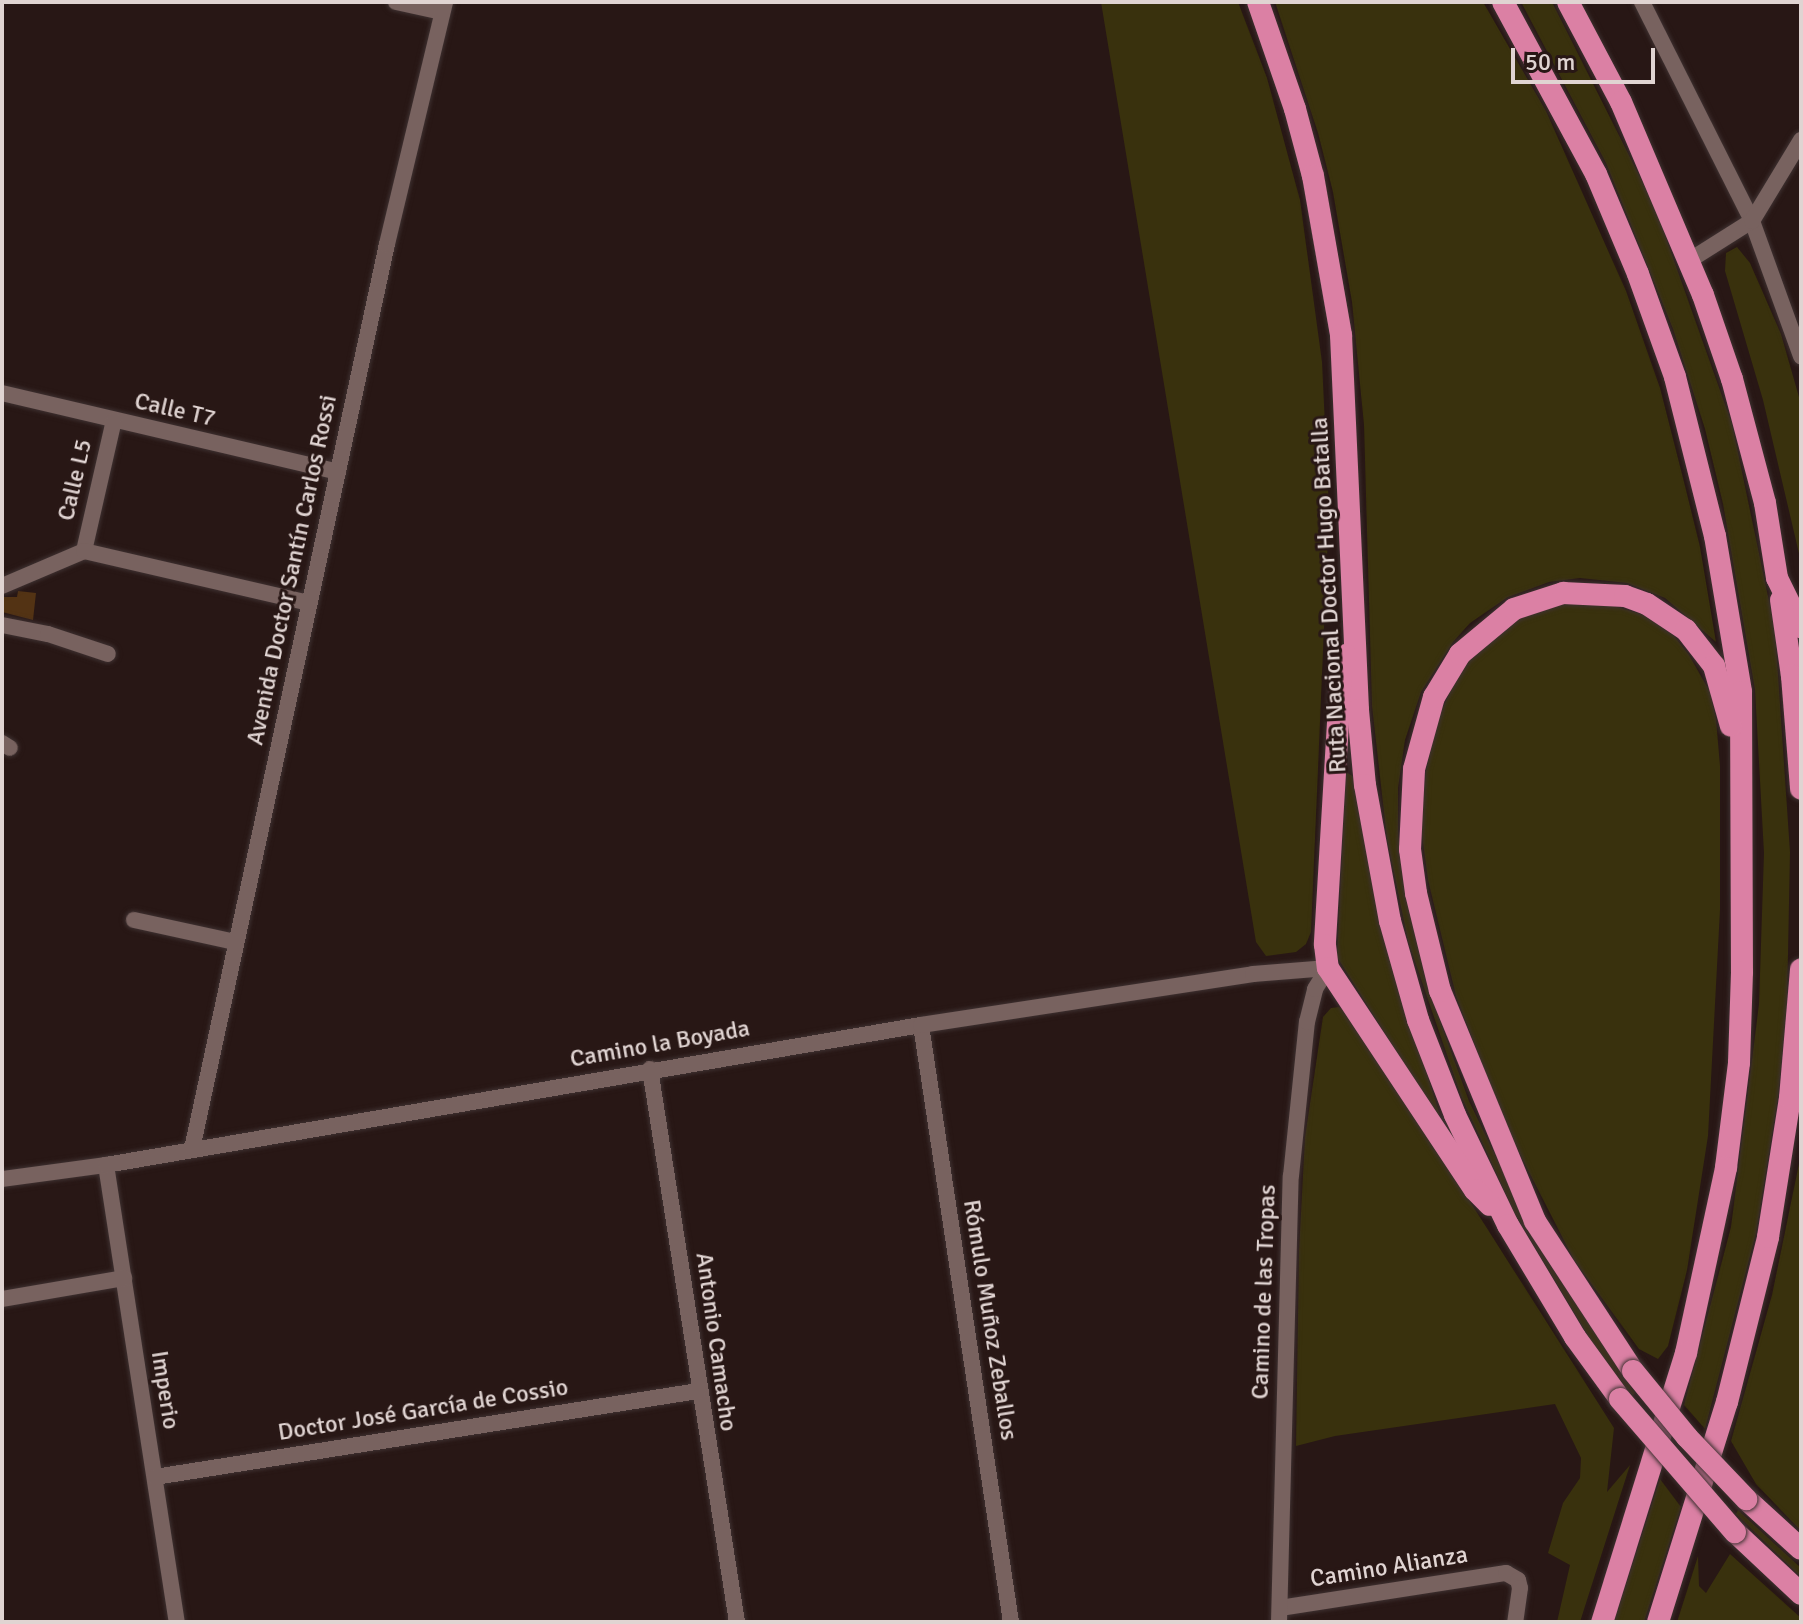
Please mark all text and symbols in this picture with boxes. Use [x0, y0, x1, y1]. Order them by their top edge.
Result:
scale bar [1515, 32, 1659, 82]
text: 50 m [1525, 47, 1575, 77]
street label: Calle T7 [132, 387, 218, 433]
street label: Avenida Doctor Santín Carlos Rossi [241, 392, 343, 748]
street label: Ruta Nacional Doctor Hugo Batalla [1305, 416, 1353, 774]
street label: Calle L5 [52, 437, 98, 523]
street label: Camino la Boyada [568, 1014, 752, 1074]
street label: Camino de las Tropas [1246, 1184, 1282, 1400]
street label: Rómulo Muñoz Zeballos [957, 1198, 1023, 1442]
street label: Antonio Camacho [689, 1251, 743, 1433]
street label: Imperio [145, 1349, 185, 1431]
street label: Doctor José García de Cossio [276, 1373, 570, 1447]
street label: Camino Alianza [1308, 1540, 1470, 1594]

